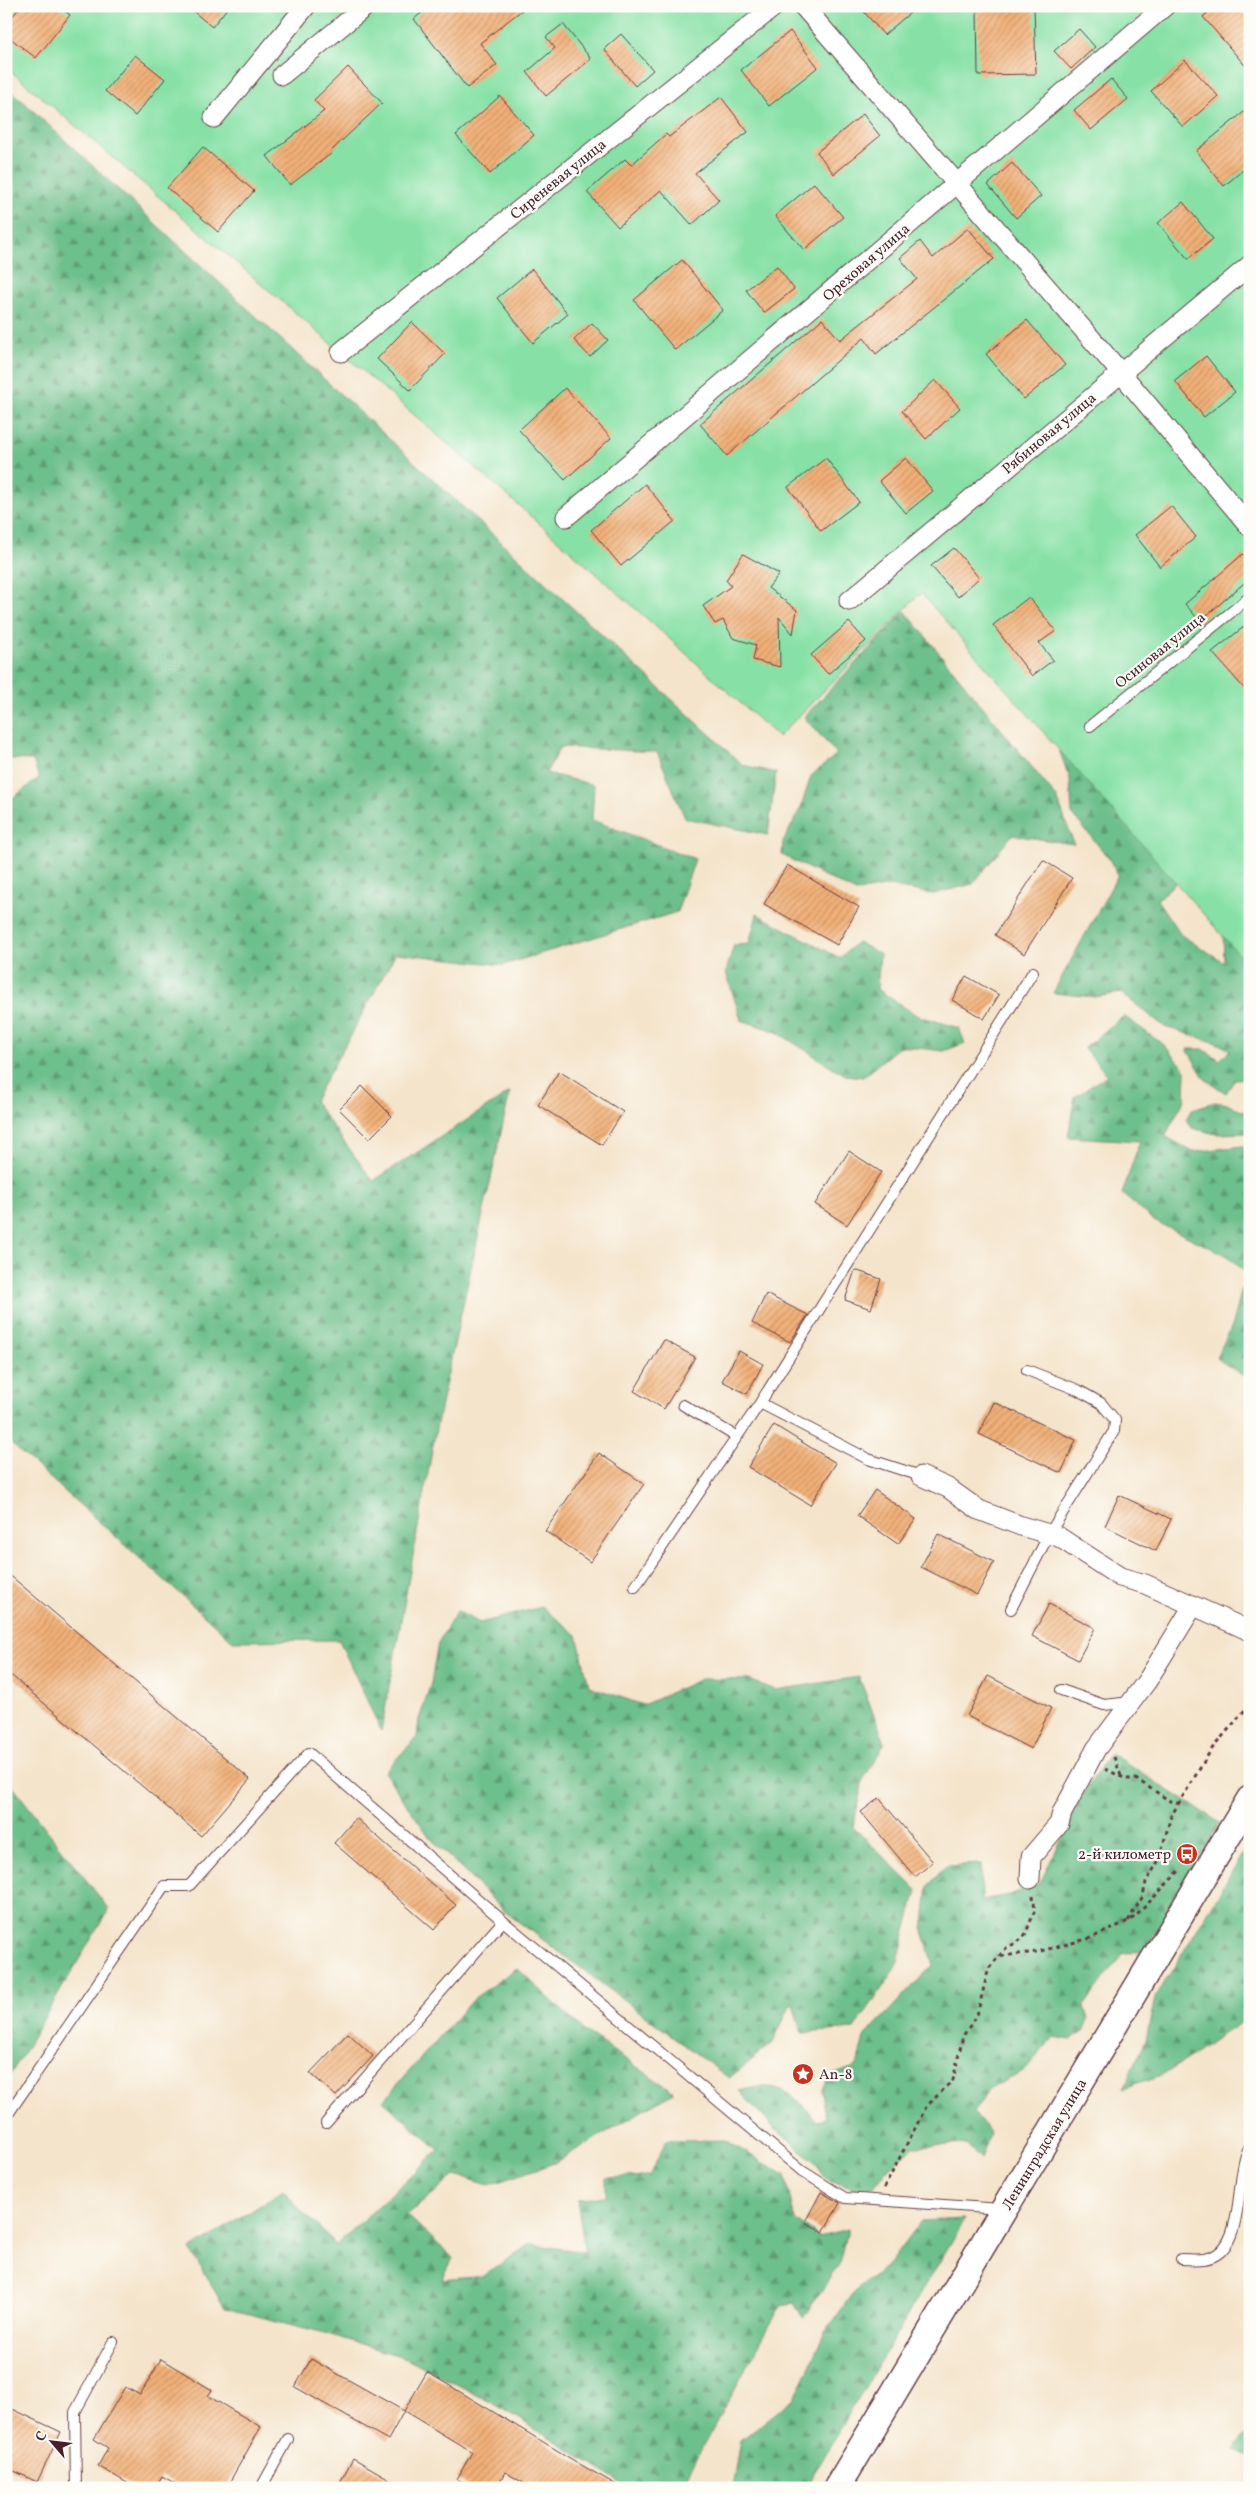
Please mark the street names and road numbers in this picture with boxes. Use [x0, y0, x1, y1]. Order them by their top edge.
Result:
street label: Сиреневая улица [506, 135, 611, 225]
street label: Ореховая улица [819, 219, 915, 307]
street label: Рябиновая улица [998, 388, 1102, 480]
street label: Осиновая улица [1111, 608, 1211, 694]
street label: Ленинградская улица [998, 2075, 1093, 2214]

